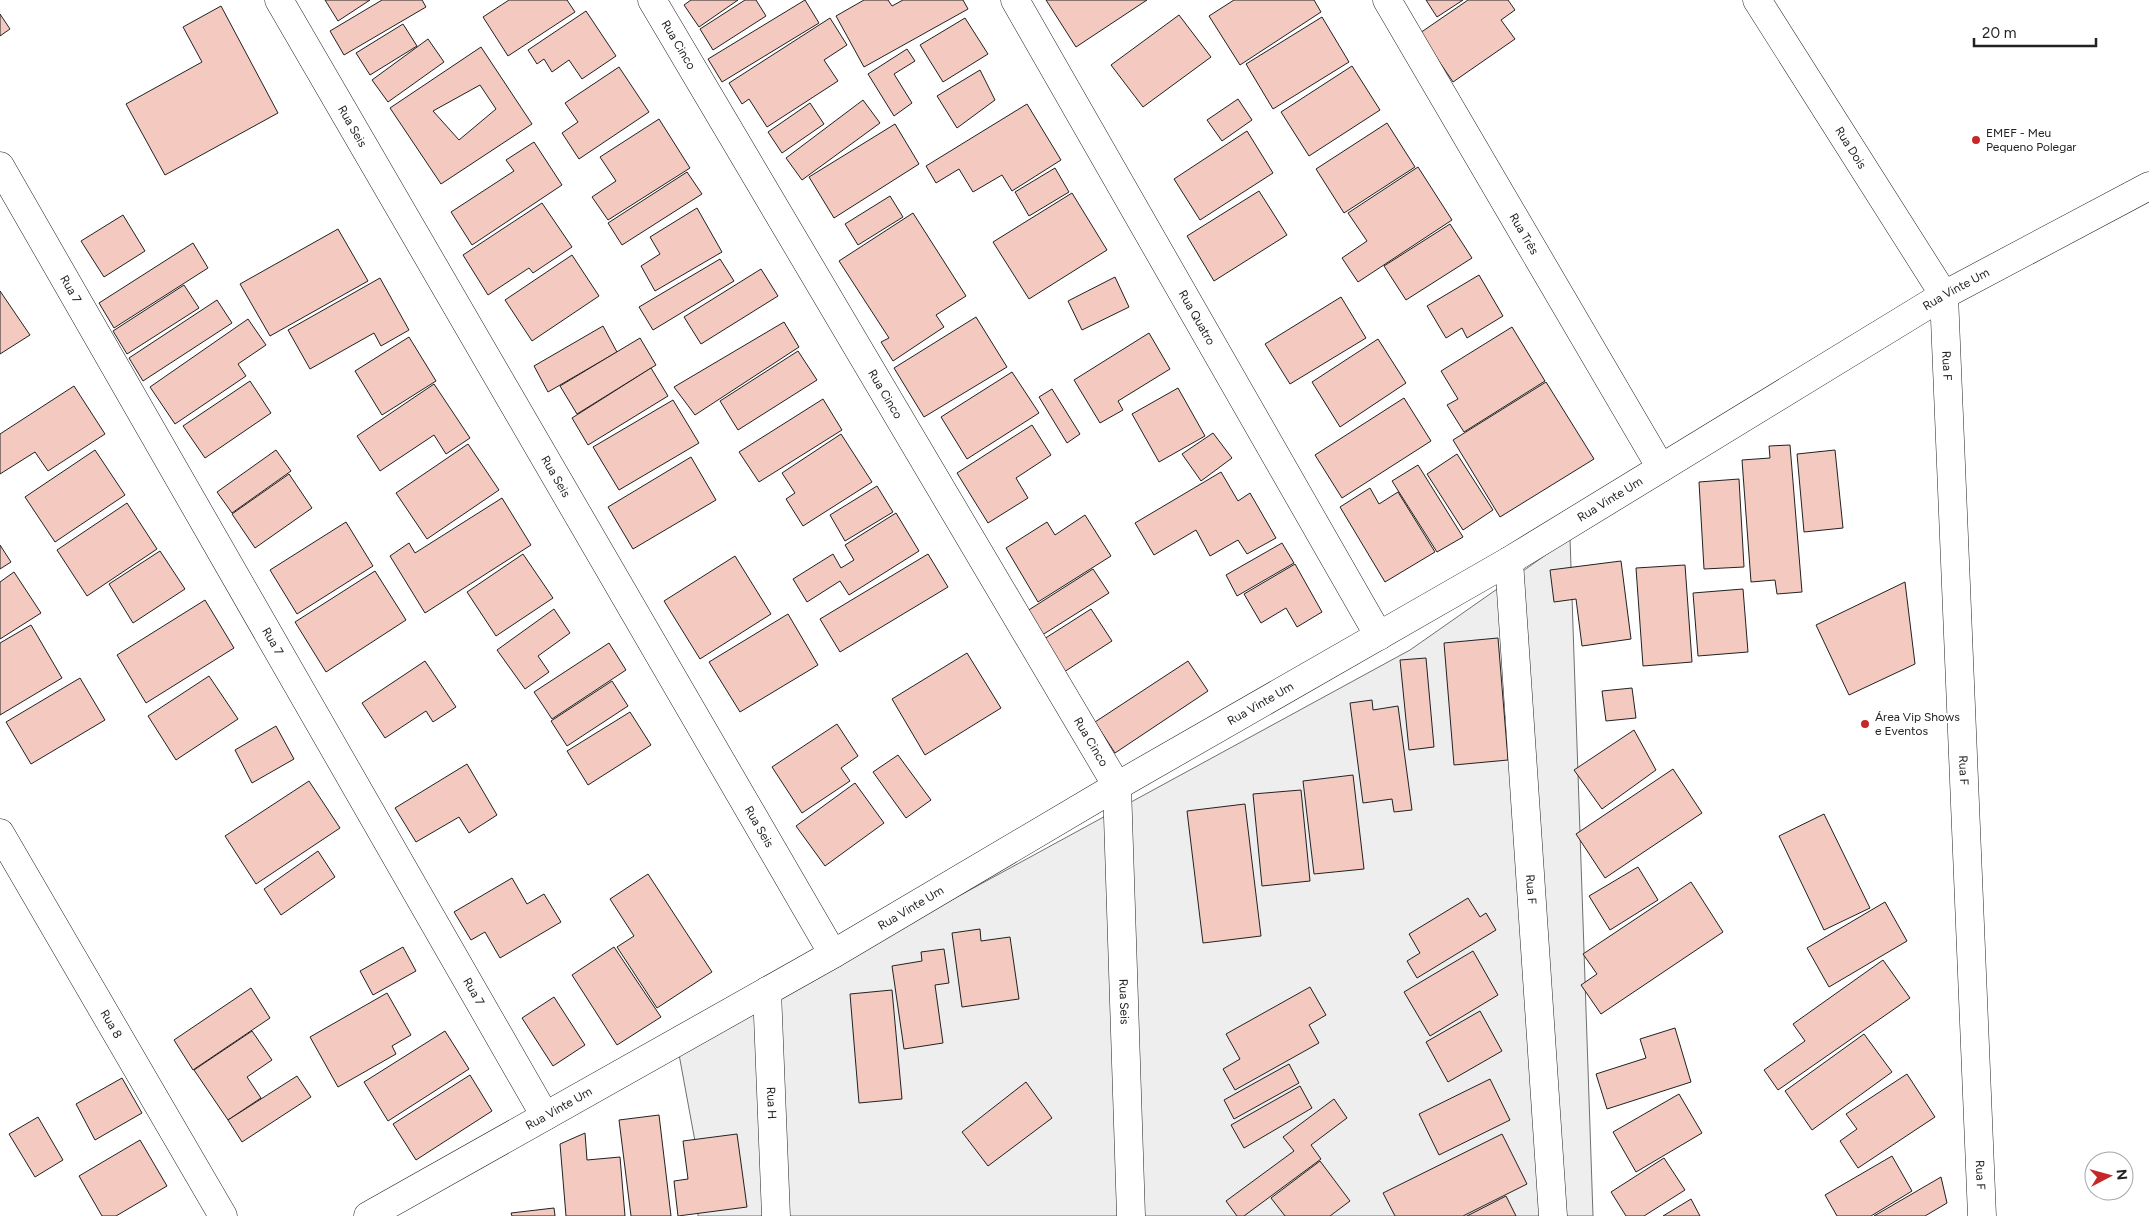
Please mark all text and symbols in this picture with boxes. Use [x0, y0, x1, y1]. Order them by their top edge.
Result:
scale bar [1974, 15, 2096, 47]
street label: Rua Cinco [658, 18, 699, 72]
text: 20 m [1982, 24, 2016, 42]
street label: Rua Seis [335, 103, 370, 150]
street label: Rua Dois [1832, 124, 1869, 172]
place label: EMEF - Meu Pequeno Polegar [1986, 126, 2076, 154]
marker: EMEF - Meu Pequeno Polegar [1970, 134, 1982, 146]
street label: Rua Três [1506, 211, 1542, 257]
street label: Rua Vinte Um [1920, 265, 1992, 313]
street label: Rua 7 [57, 273, 84, 306]
street label: Rua Quatro [1176, 288, 1218, 348]
street label: Rua F [1939, 350, 1955, 381]
street label: Rua Cinco [865, 367, 905, 421]
street label: Rua Seis [538, 453, 573, 500]
street label: Rua Vinte Um [1575, 474, 1645, 525]
street label: Rua 7 [259, 625, 286, 658]
street label: Rua Vinte Um [1225, 679, 1296, 728]
place label: Área Vip Shows e Eventos [1875, 710, 1960, 738]
street label: Rua Cinco [1071, 715, 1111, 769]
marker: Área Vip Shows e Eventos [1859, 718, 1871, 730]
street label: Rua F [1956, 755, 1971, 786]
street label: Rua Seis [742, 803, 777, 850]
street label: Rua F [1523, 874, 1539, 905]
street label: Rua Vinte Um [875, 883, 946, 933]
street label: Rua 7 [460, 975, 487, 1009]
street label: Rua Seis [1116, 979, 1132, 1025]
street label: Rua 8 [97, 1007, 125, 1041]
street label: Rua Vinte Um [523, 1084, 594, 1133]
street label: Rua H [764, 1086, 779, 1119]
north arrow [2084, 1151, 2134, 1201]
street label: Rua F [1973, 1160, 1988, 1191]
text: N [2112, 1168, 2130, 1181]

